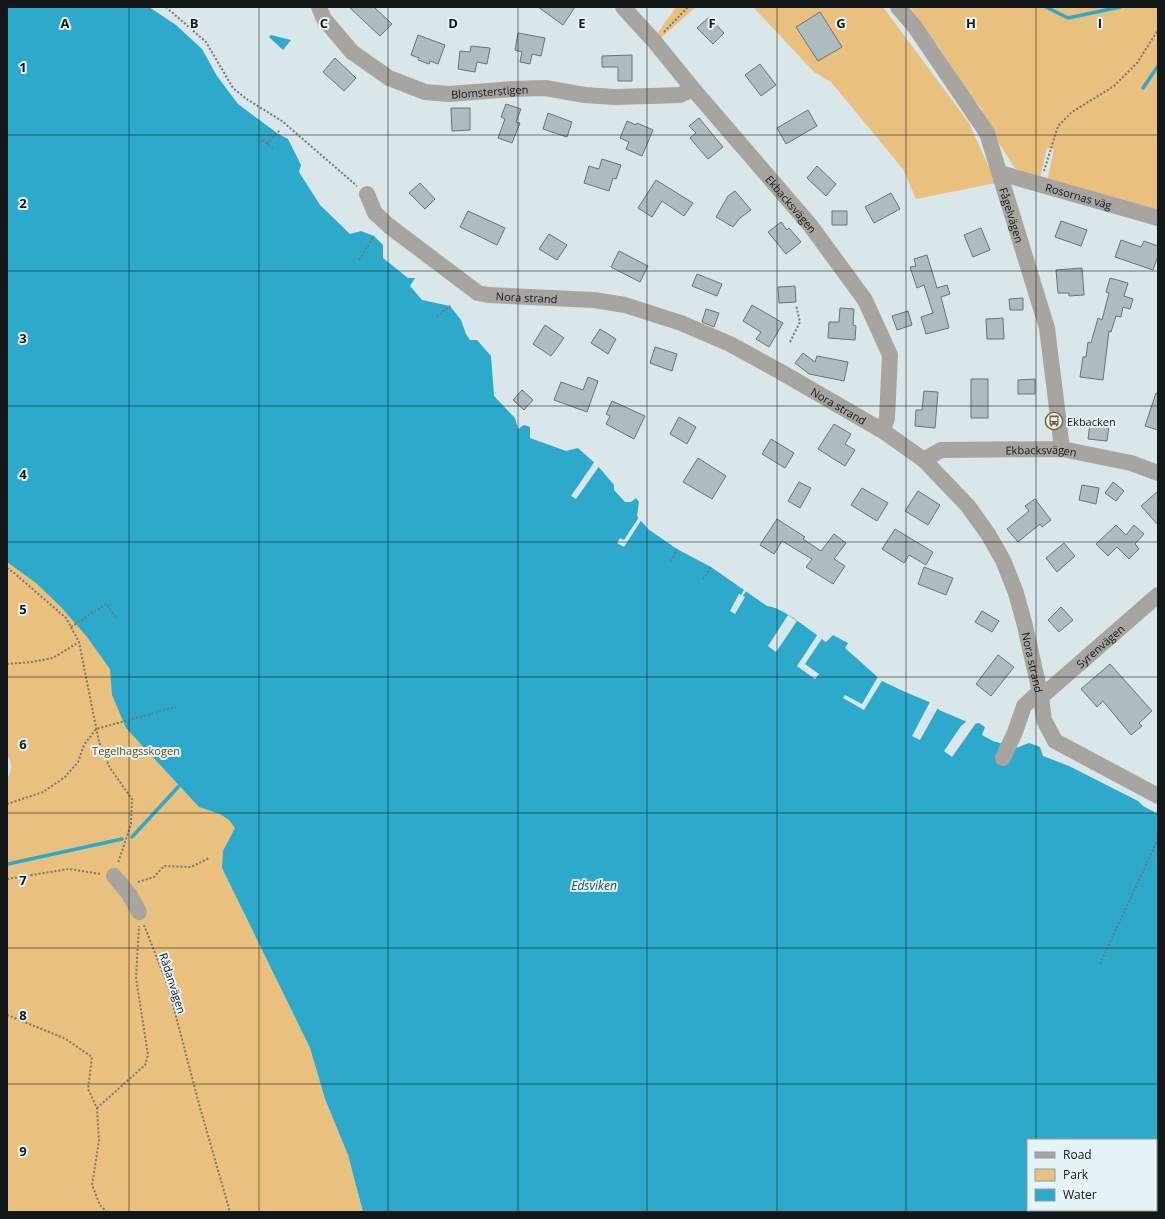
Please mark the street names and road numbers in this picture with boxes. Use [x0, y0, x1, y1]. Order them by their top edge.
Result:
street label: Blomsterstigen [450, 81, 529, 101]
street label: Ekbacksvägen [763, 172, 821, 236]
street label: Rosornas väg [1044, 179, 1114, 212]
street label: Fågelvägen [997, 185, 1028, 244]
street label: Nora strand [495, 288, 558, 306]
street label: Nora strand [808, 384, 869, 427]
street label: Ekbacksvägen [1005, 441, 1078, 459]
street label: Syrenvägen [1072, 621, 1127, 671]
street label: Nora strand [1019, 630, 1047, 694]
street label: Rådanvägen [156, 951, 190, 1015]

